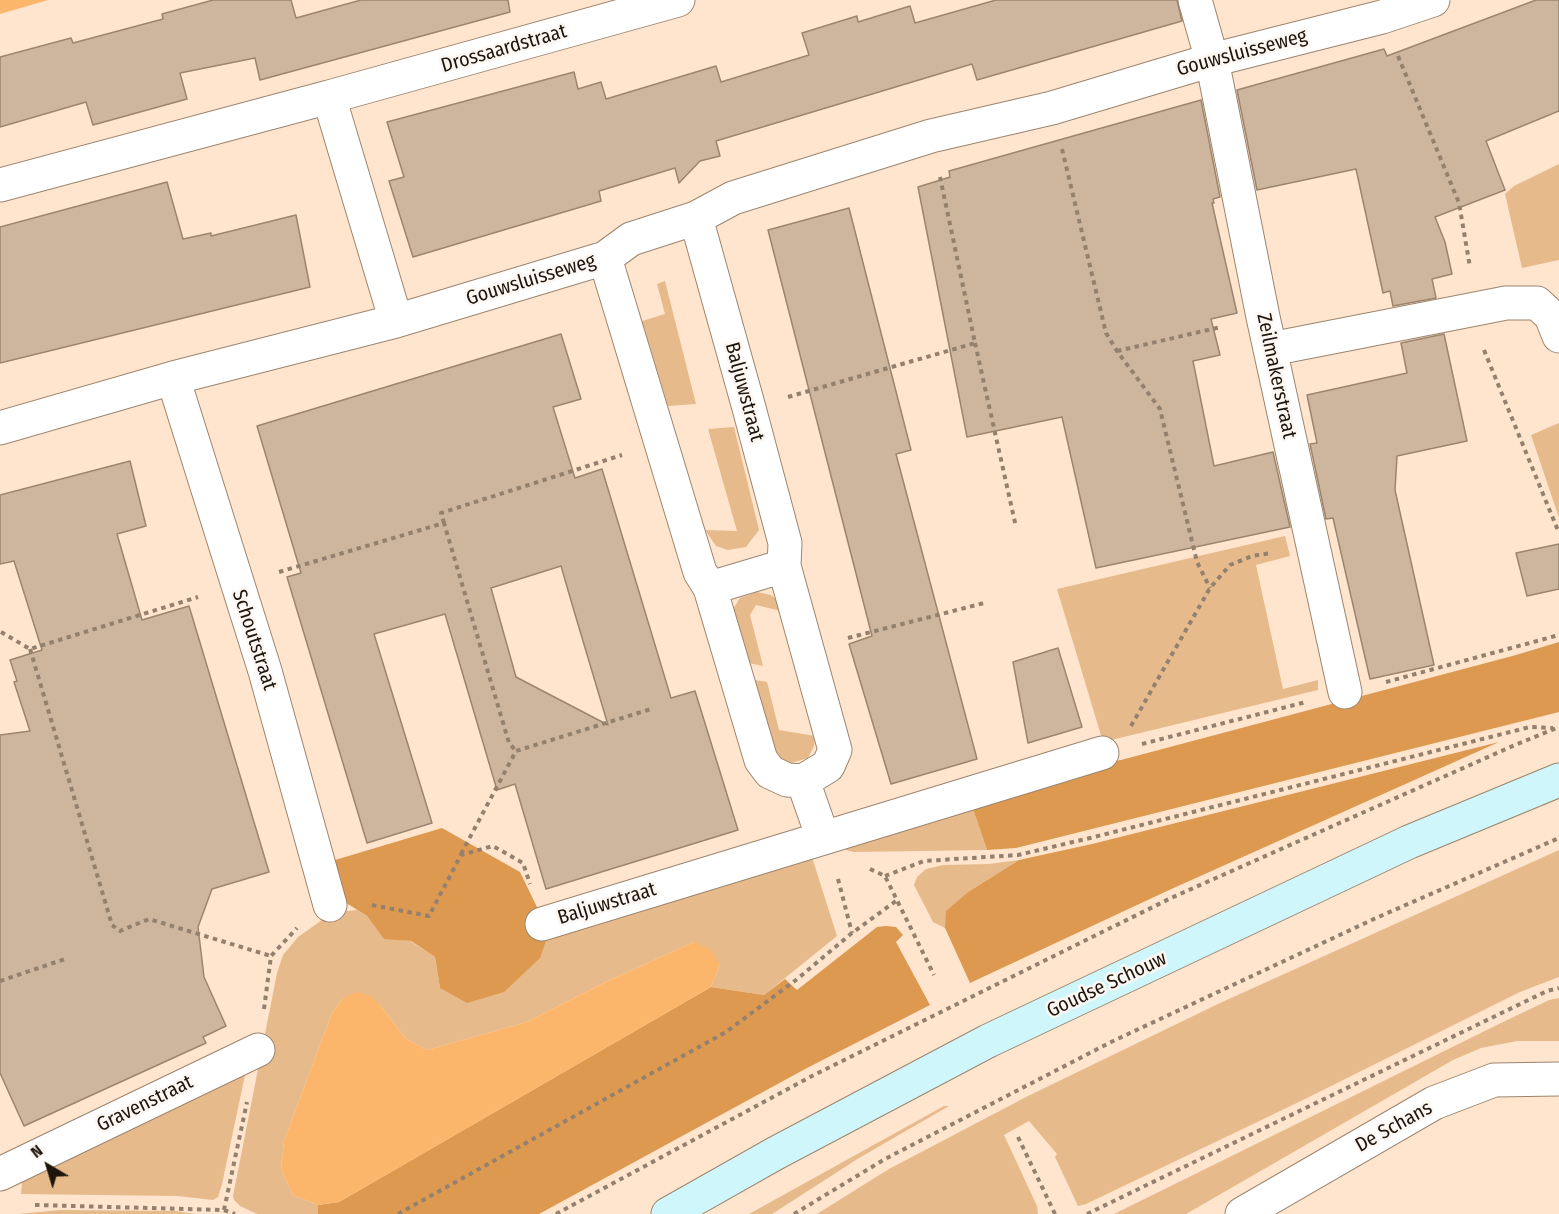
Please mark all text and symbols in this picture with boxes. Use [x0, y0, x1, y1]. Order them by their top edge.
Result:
street label: Drossaardstraat [438, 20, 570, 78]
street label: Gouwsluisseweg [1174, 24, 1310, 82]
street label: Gouwsluisseweg [463, 249, 599, 311]
street label: Zeilmakerstraat [1251, 311, 1301, 441]
street label: Baljuwstraat [719, 340, 769, 444]
street label: Schoutstraat [227, 587, 281, 693]
street label: Baljuwstraat [555, 878, 659, 930]
street label: Goudse Schouw [1043, 947, 1171, 1023]
street label: Gravenstraat [93, 1070, 197, 1138]
street label: De Schans [1351, 1096, 1437, 1158]
north arrow [18, 1136, 78, 1196]
text: N [27, 1141, 46, 1162]

